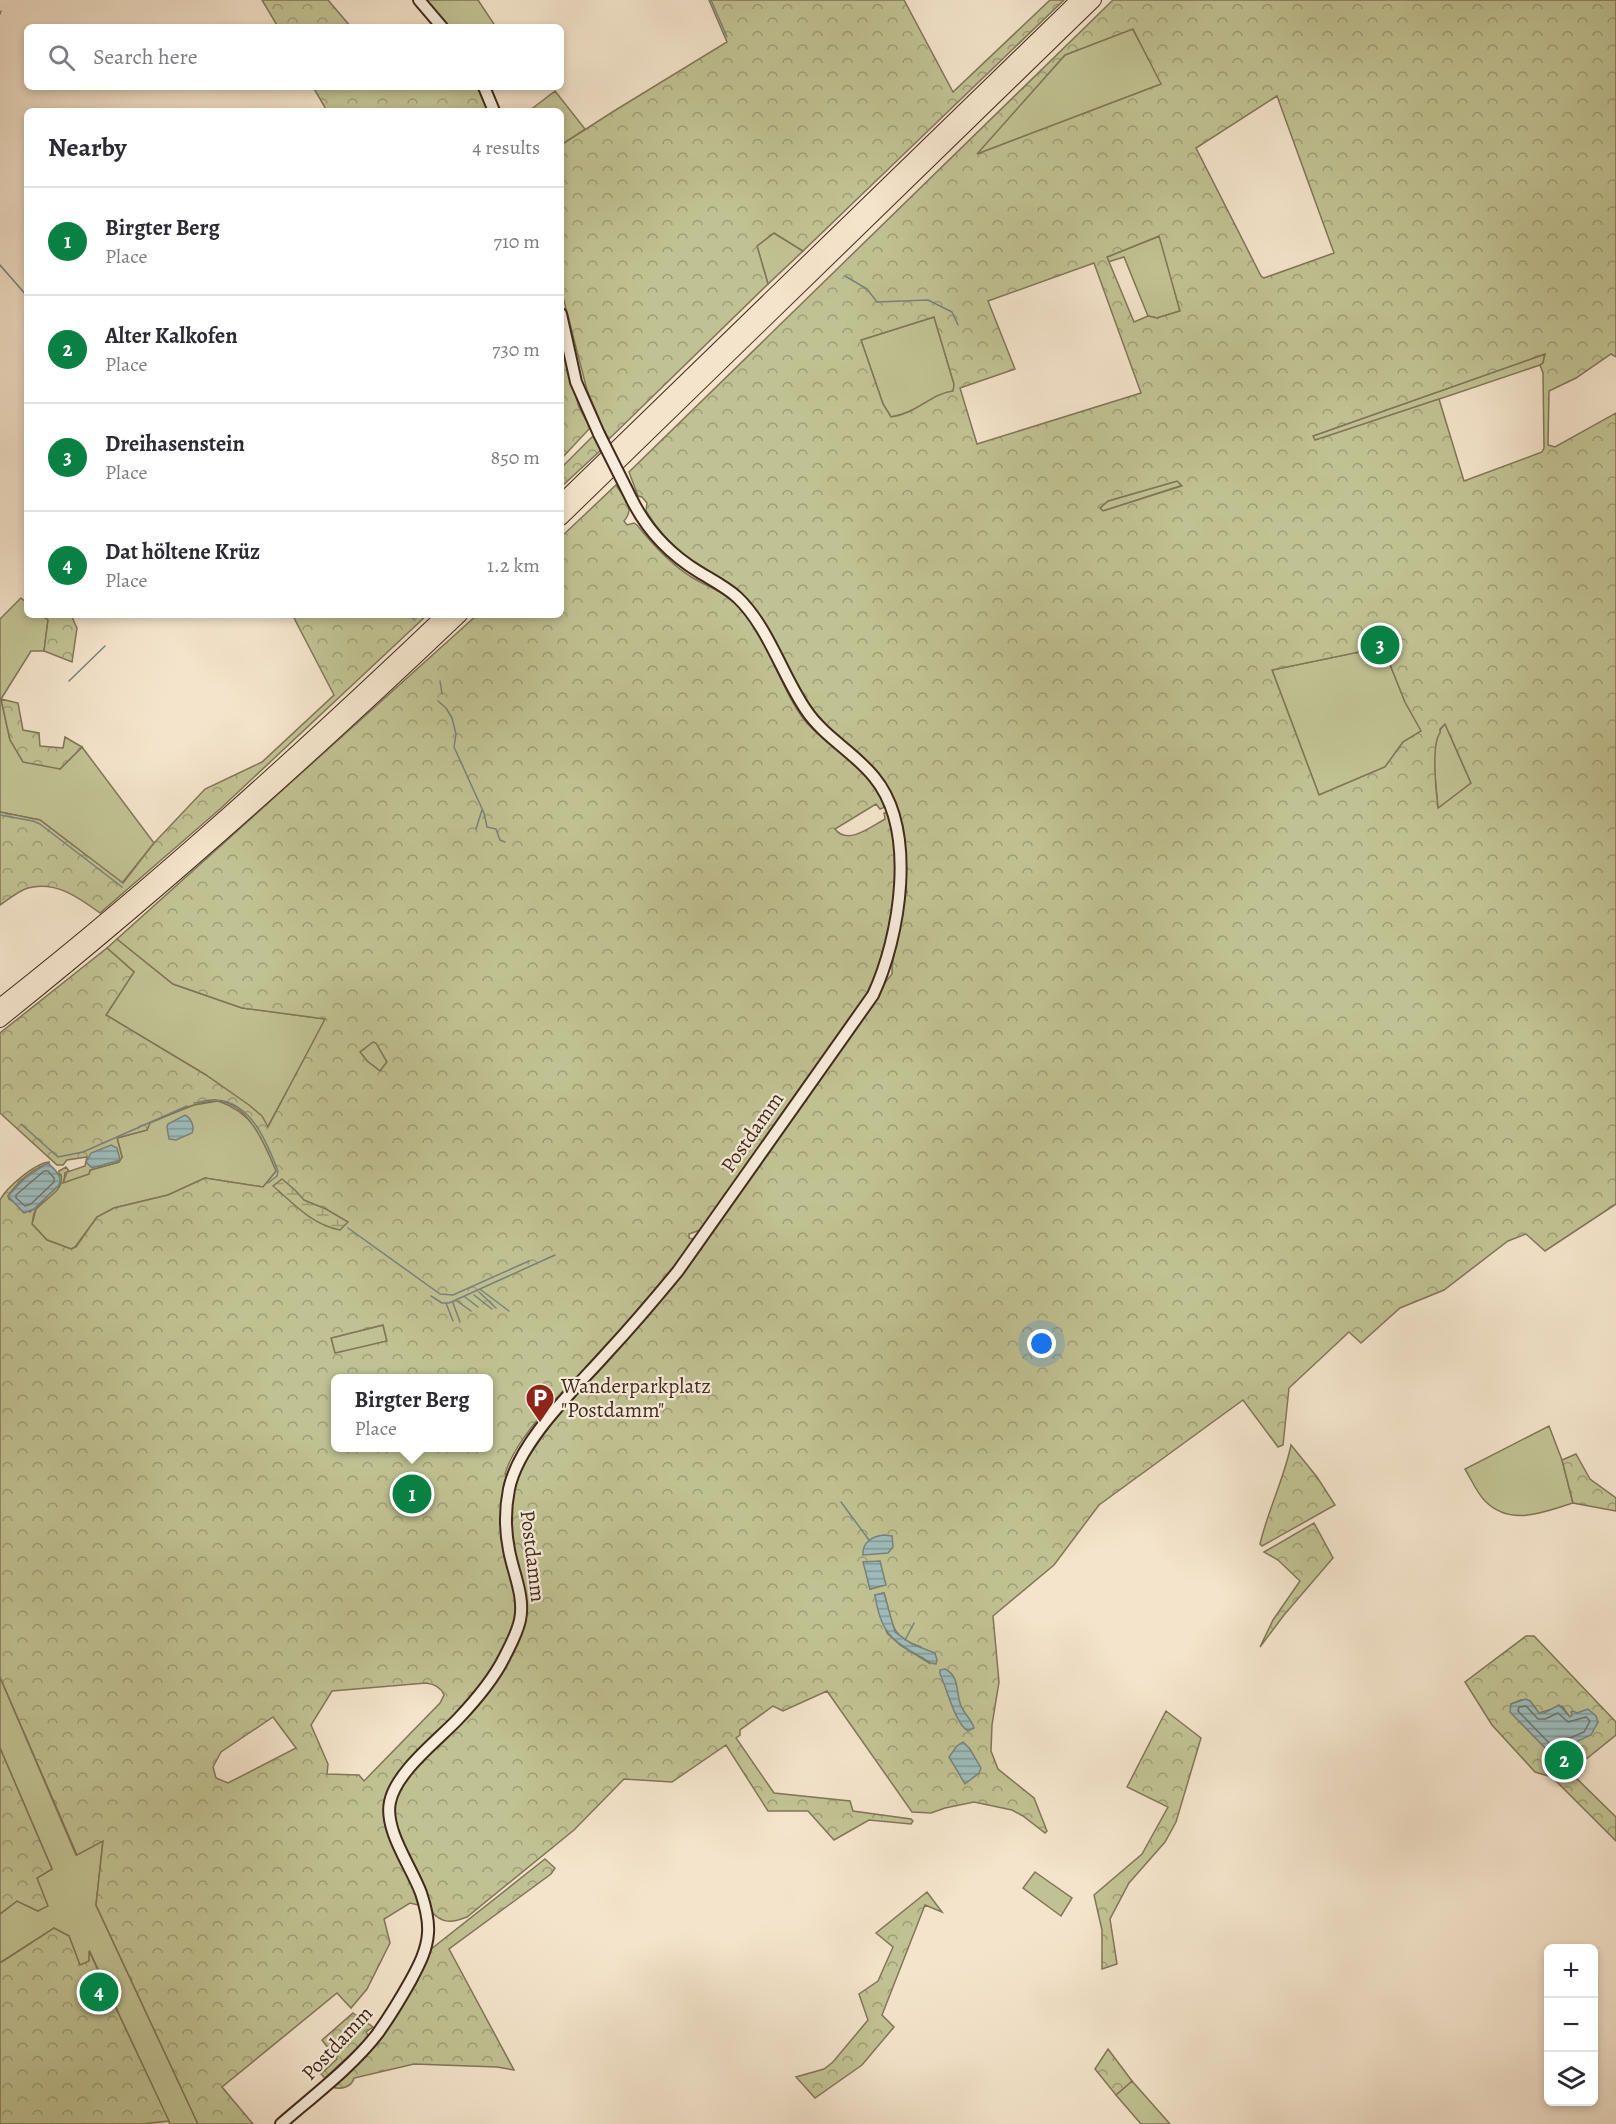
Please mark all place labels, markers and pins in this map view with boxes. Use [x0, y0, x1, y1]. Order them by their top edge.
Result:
pin: 3 [1360, 622, 1400, 668]
place label: Wanderparkplatz "Postdamm" [560, 1372, 711, 1424]
parking icon: Wanderparkplatz "Postdamm" [524, 1382, 556, 1424]
pin: 1 [392, 1472, 432, 1516]
pin: 2 [1544, 1738, 1584, 1782]
pin: 4 [80, 1970, 118, 2014]

